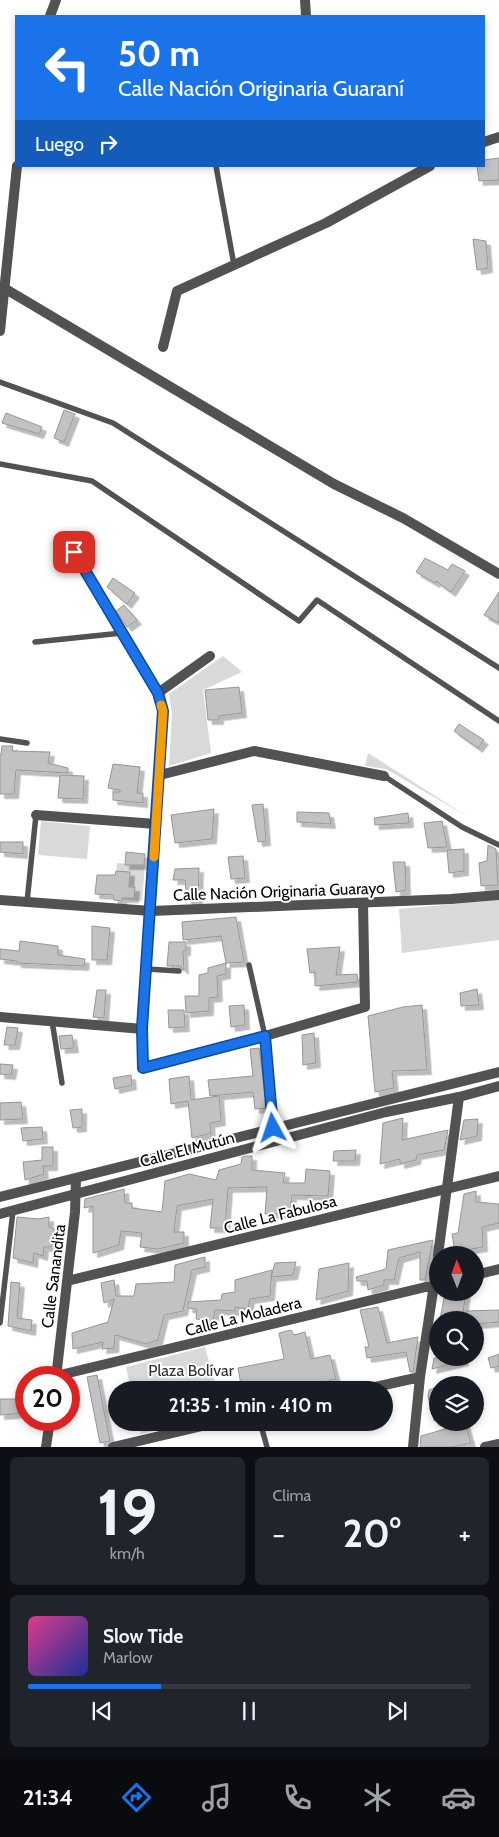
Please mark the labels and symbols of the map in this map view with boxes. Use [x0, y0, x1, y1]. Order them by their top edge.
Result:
pin [53, 531, 95, 573]
street label: Calle Nación Originaria Guarayo [173, 878, 385, 905]
position arrow [246, 1101, 298, 1153]
street label: Calle El Mutún [138, 1128, 236, 1171]
street label: Calle La Fabulosa [222, 1191, 339, 1238]
street label: Calle Sanandita [38, 1223, 69, 1329]
north arrow [429, 1246, 484, 1301]
street label: Calle La Moladera [183, 1293, 303, 1340]
park label: Plaza Bolívar [148, 1361, 235, 1380]
speed limit sign: 20 [15, 1366, 80, 1431]

